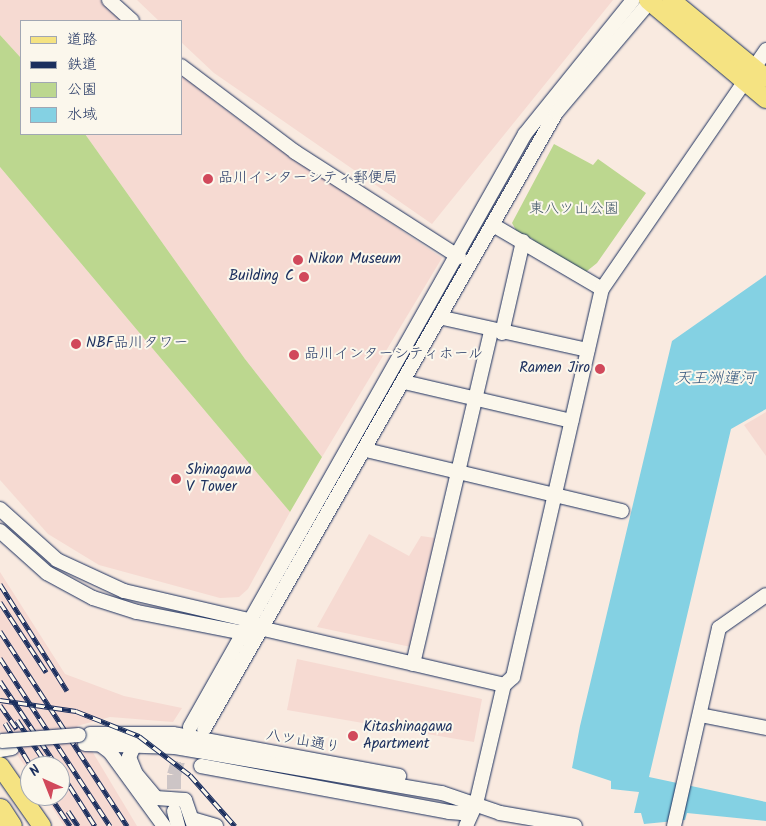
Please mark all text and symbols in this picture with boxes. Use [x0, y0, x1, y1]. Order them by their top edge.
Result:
legend [20, 20, 182, 135]
text: 道路 [67, 28, 97, 52]
text: 鉄道 [67, 53, 97, 77]
text: 公園 [67, 78, 97, 102]
text: 水域 [67, 103, 97, 127]
place label: 品川インターシティ郵便局 [218, 170, 398, 188]
marker: 品川インターシティ郵便局 [202, 173, 214, 185]
park label: 東八ツ山公園 [529, 201, 619, 219]
place label: Nikon Museum [308, 251, 401, 269]
marker: Nikon Museum [292, 254, 304, 266]
place label: Building C [229, 268, 294, 286]
marker: Building C [298, 271, 310, 283]
place label: NBF品川タワー [86, 335, 189, 353]
marker: NBF品川タワー [70, 338, 82, 350]
place label: 品川インターシティホール [304, 346, 484, 364]
marker: 品川インターシティホール [288, 349, 300, 361]
place label: Ramen Jiro [519, 360, 590, 378]
marker: Ramen Jiro [594, 363, 606, 375]
water label: 天王洲運河 [675, 369, 755, 389]
place label: Shinagawa V Tower [186, 461, 252, 496]
marker: Shinagawa V Tower [170, 473, 182, 485]
place label: Kitashinagawa Apartment [363, 718, 453, 753]
street label: 八ツ山通り [265, 727, 341, 757]
marker: Kitashinagawa Apartment [347, 730, 359, 742]
north arrow [20, 756, 70, 806]
text: N [24, 760, 46, 782]

